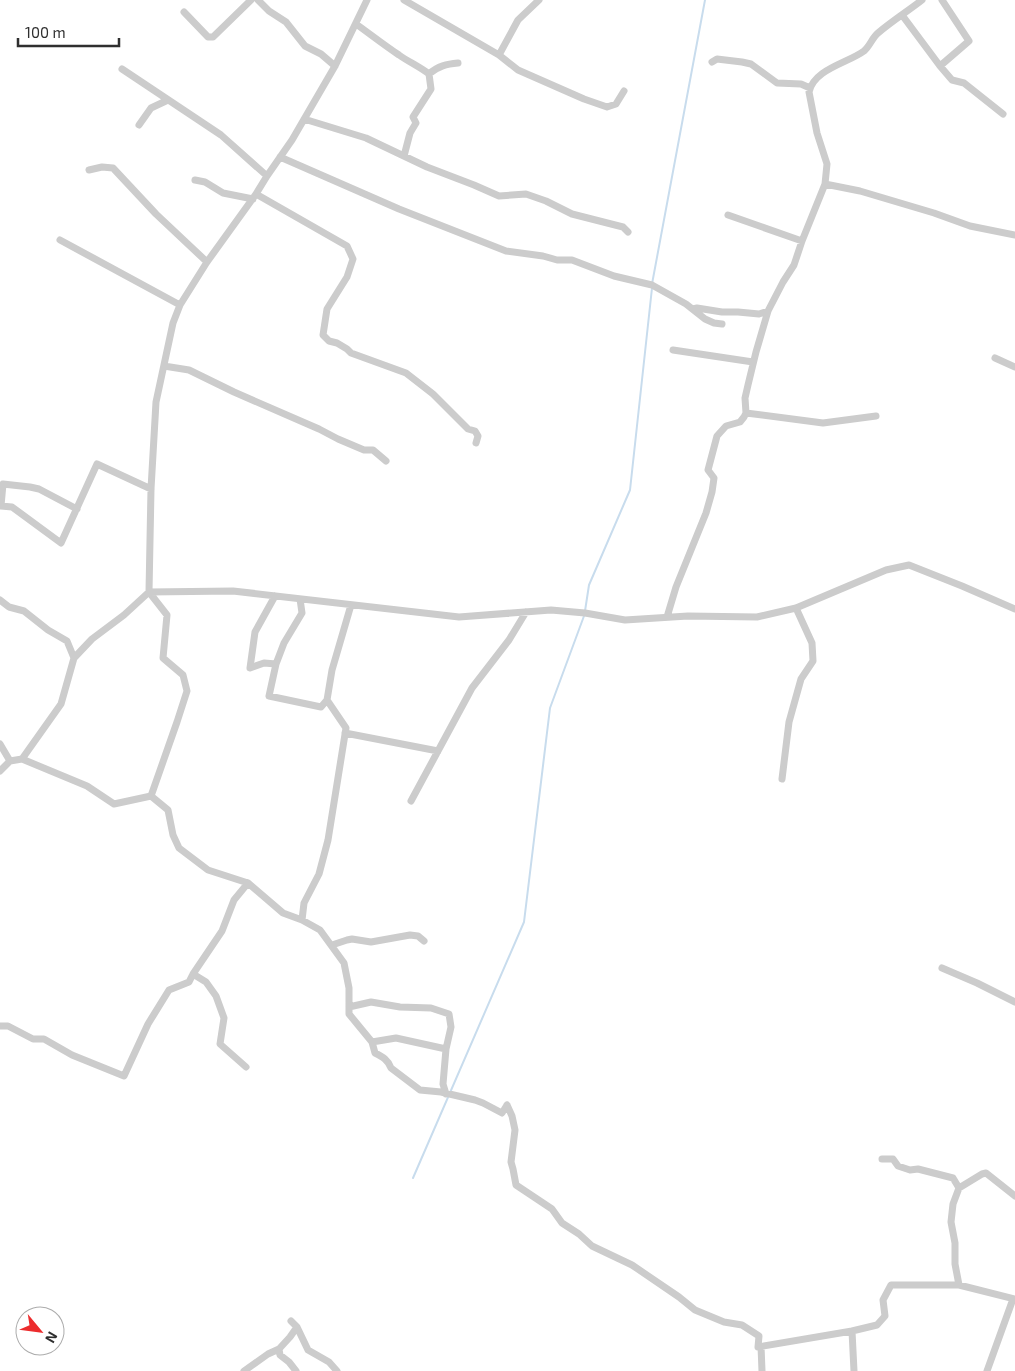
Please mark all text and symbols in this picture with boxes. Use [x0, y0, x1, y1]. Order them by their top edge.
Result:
scale bar [18, 15, 119, 47]
text: 100 m [25, 23, 66, 41]
north arrow [15, 1306, 65, 1356]
text: N [42, 1329, 62, 1346]

